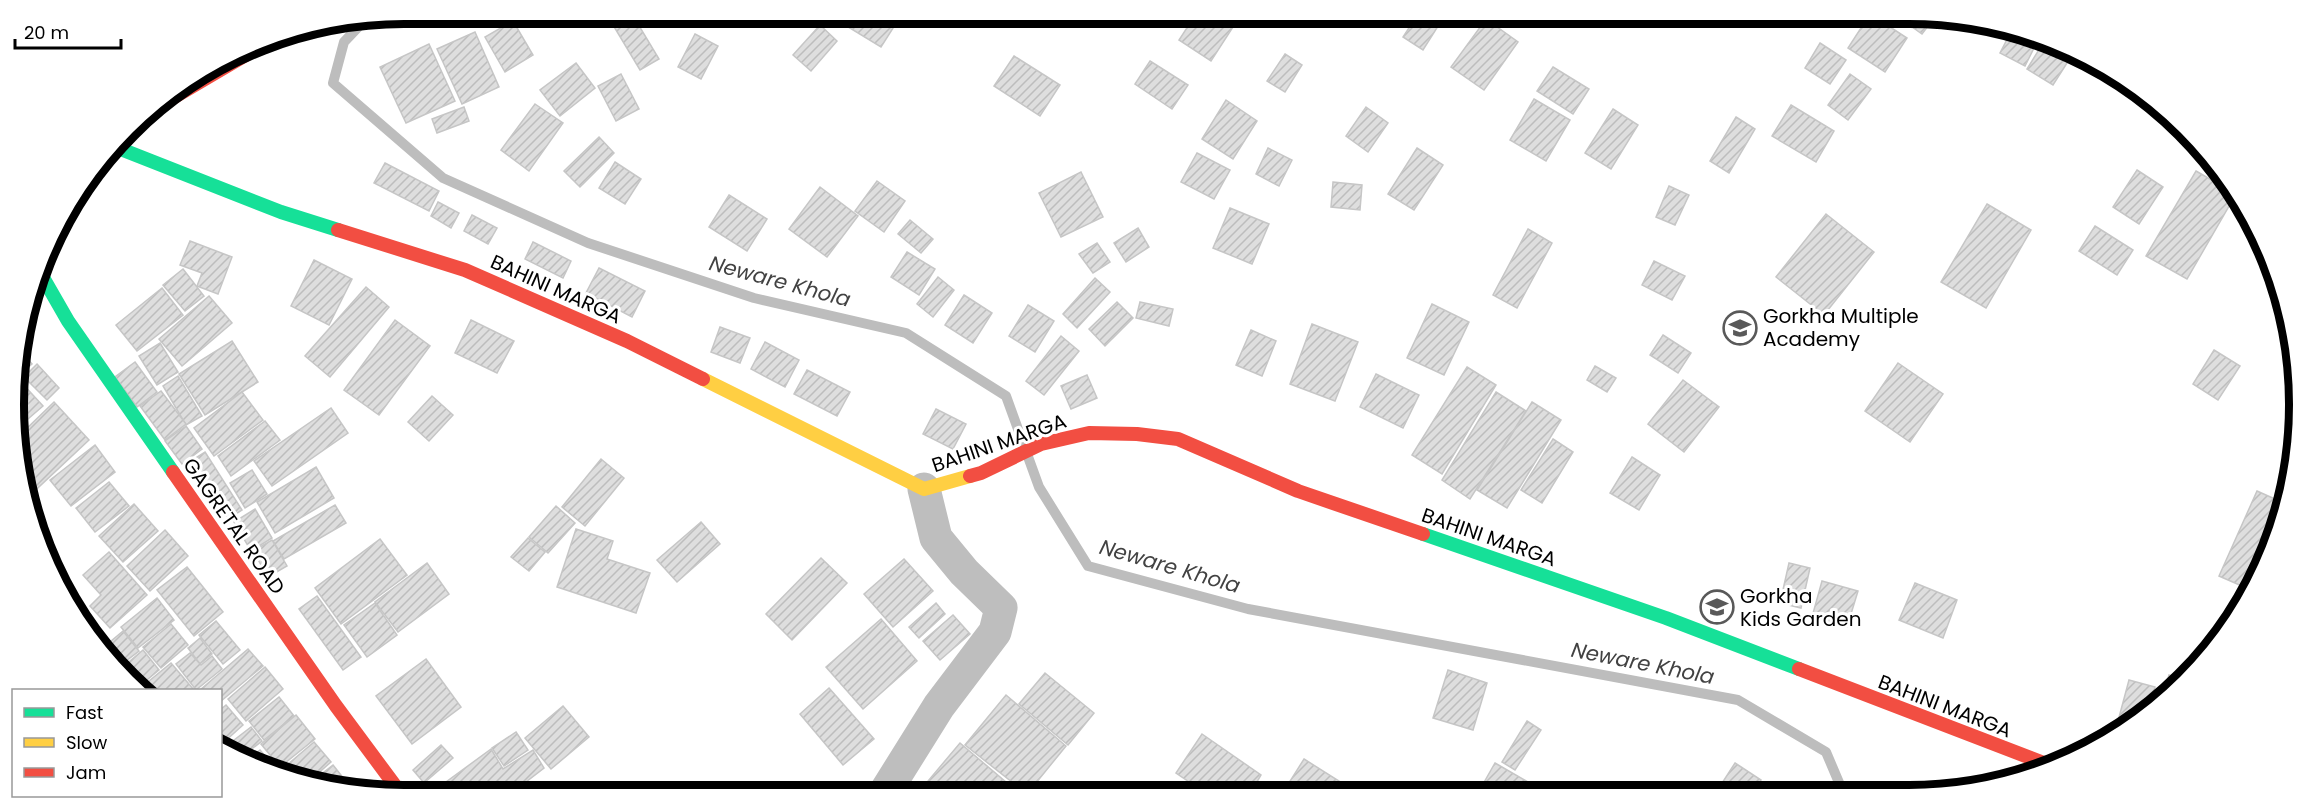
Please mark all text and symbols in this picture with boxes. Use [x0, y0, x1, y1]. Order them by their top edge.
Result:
scale bar [15, 12, 122, 50]
text: 20 m [24, 20, 69, 45]
street label: BAHINI MARGA [486, 248, 626, 330]
water label: Neware Khola [706, 248, 854, 314]
place label: Gorkha Multiple Academy [1763, 302, 1919, 353]
school or university icon: Gorkha Multiple Academy [1722, 310, 1758, 346]
street label: BAHINI MARGA [928, 407, 1070, 479]
street label: GAGRETAL ROAD [176, 452, 292, 600]
street label: BAHINI MARGA [1418, 501, 1560, 573]
water label: Neware Khola [1096, 532, 1244, 600]
place label: Gorkha Kids Garden [1740, 582, 1861, 633]
school or university icon: Gorkha Kids Garden [1699, 589, 1735, 625]
water label: Neware Khola [1569, 635, 1717, 691]
street label: BAHINI MARGA [1874, 668, 2016, 744]
legend [12, 689, 222, 797]
text: Fast [66, 700, 103, 725]
text: Slow [66, 730, 108, 755]
text: Jam [66, 760, 106, 785]

